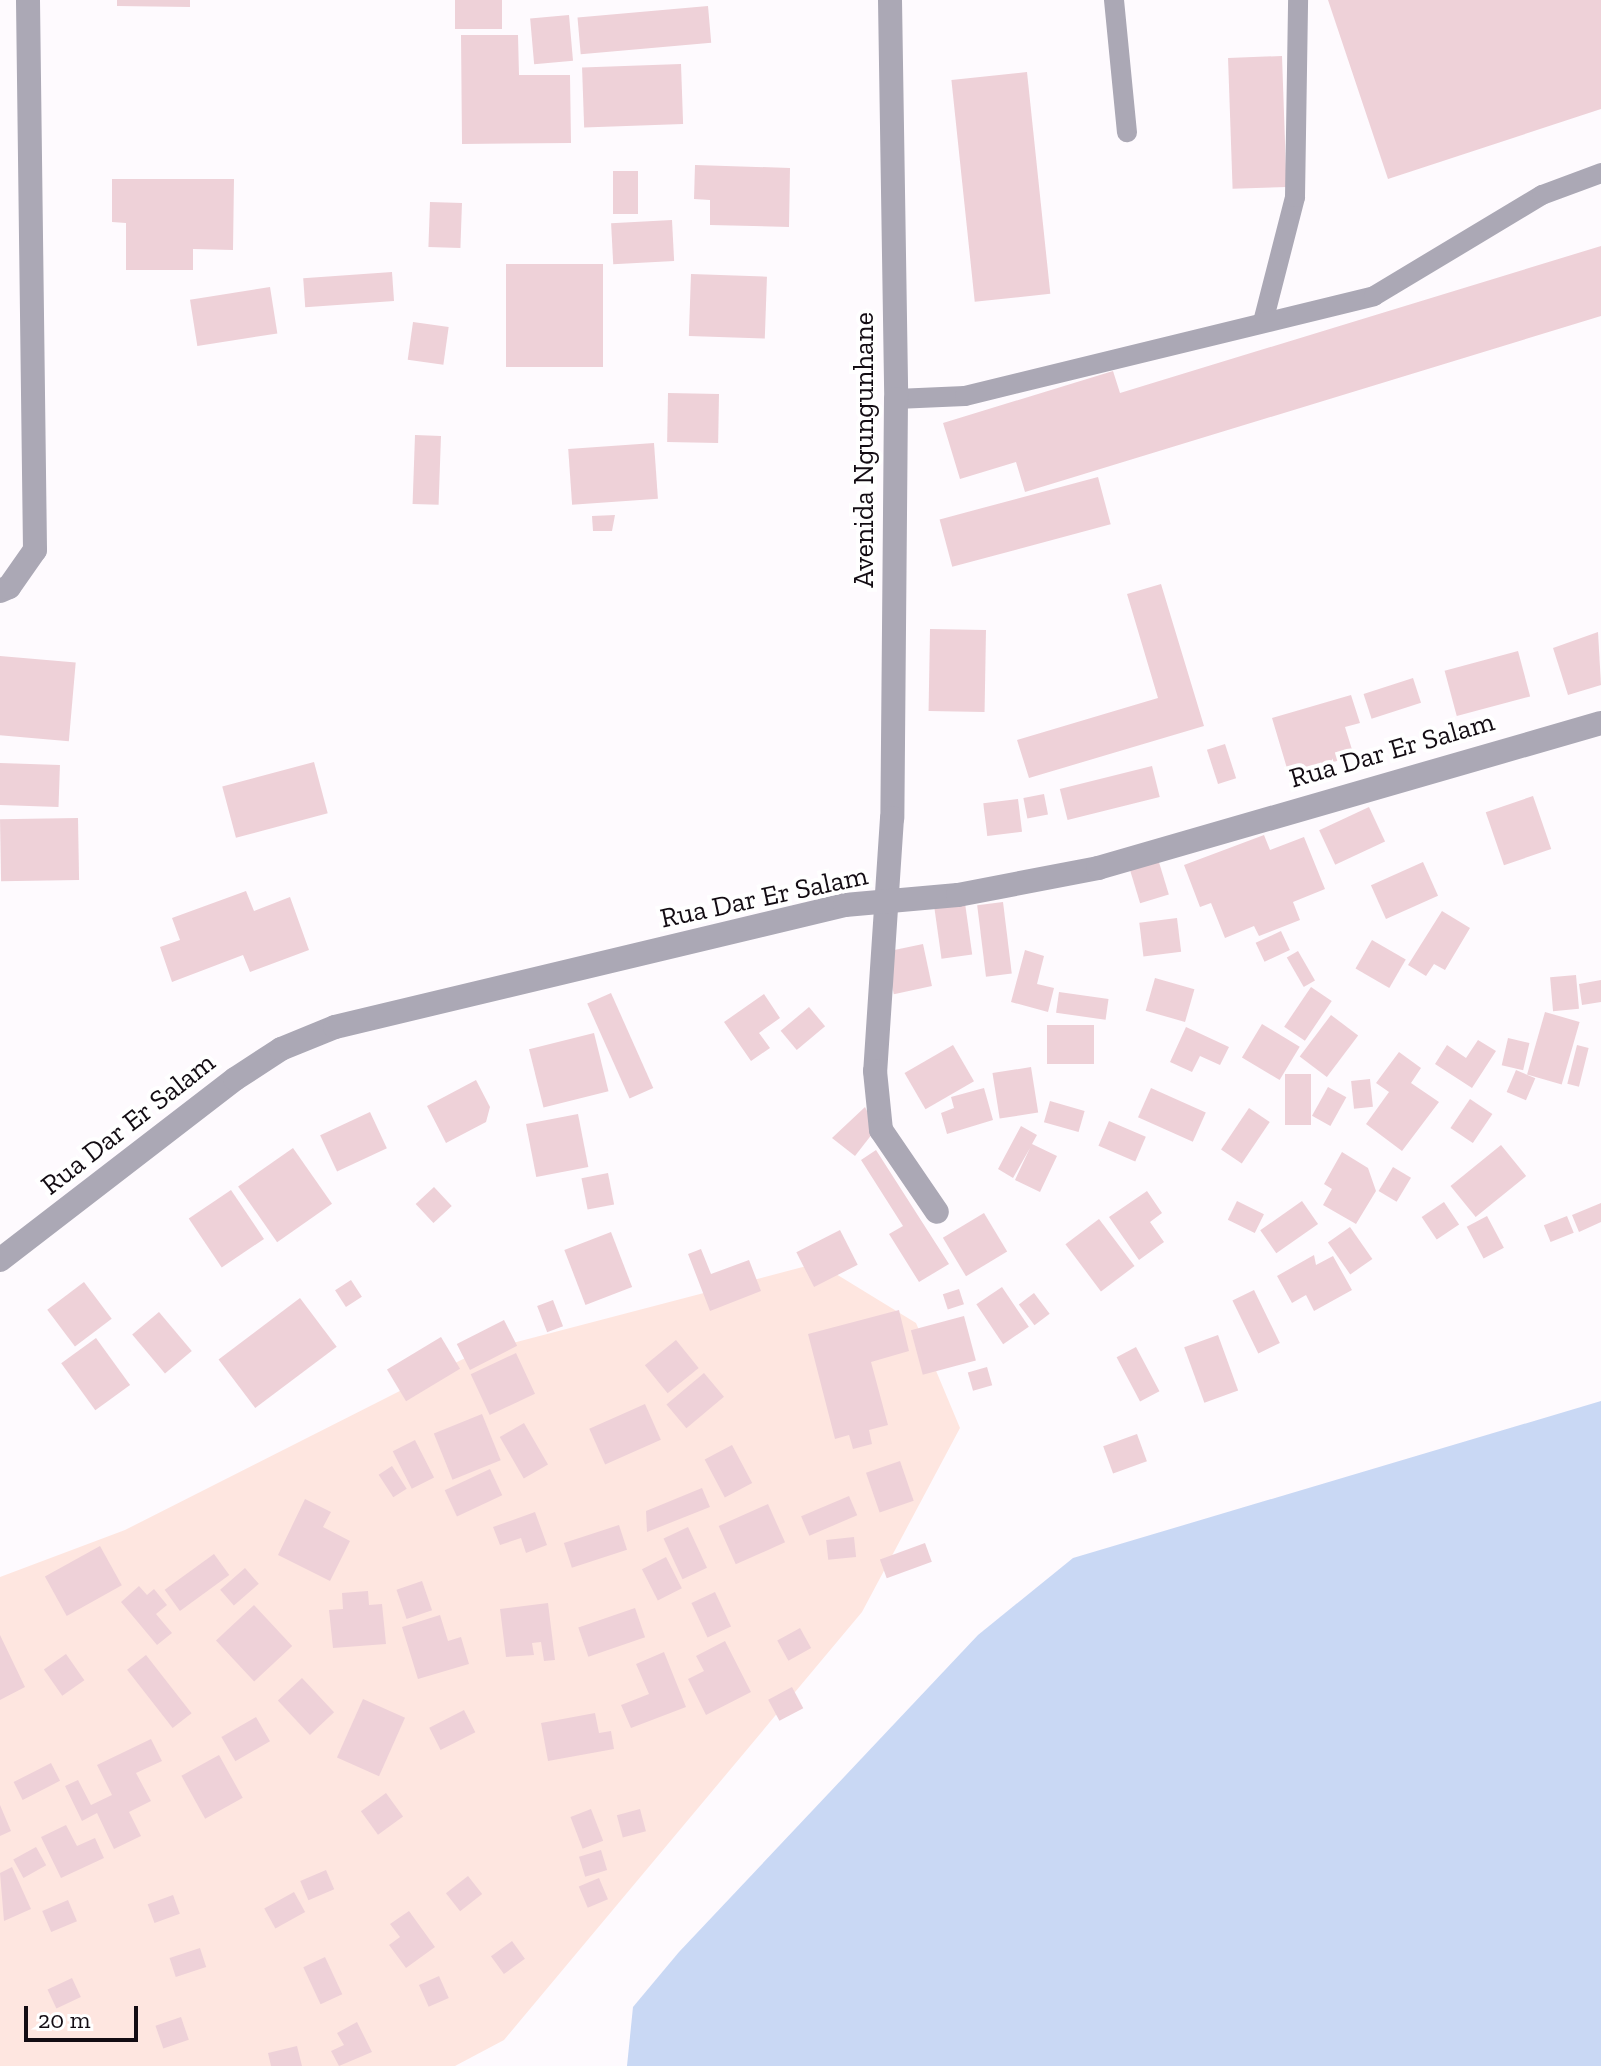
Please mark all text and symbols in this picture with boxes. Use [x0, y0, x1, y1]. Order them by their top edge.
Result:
street label: Avenida Ngungunhane [847, 312, 881, 588]
street label: Rua Dar Er Salam [1285, 705, 1499, 795]
street label: Rua Dar Er Salam [657, 859, 871, 935]
street label: Rua Dar Er Salam [34, 1045, 222, 1203]
scale bar [28, 1990, 142, 2040]
text: 20 m [38, 2005, 90, 2034]

